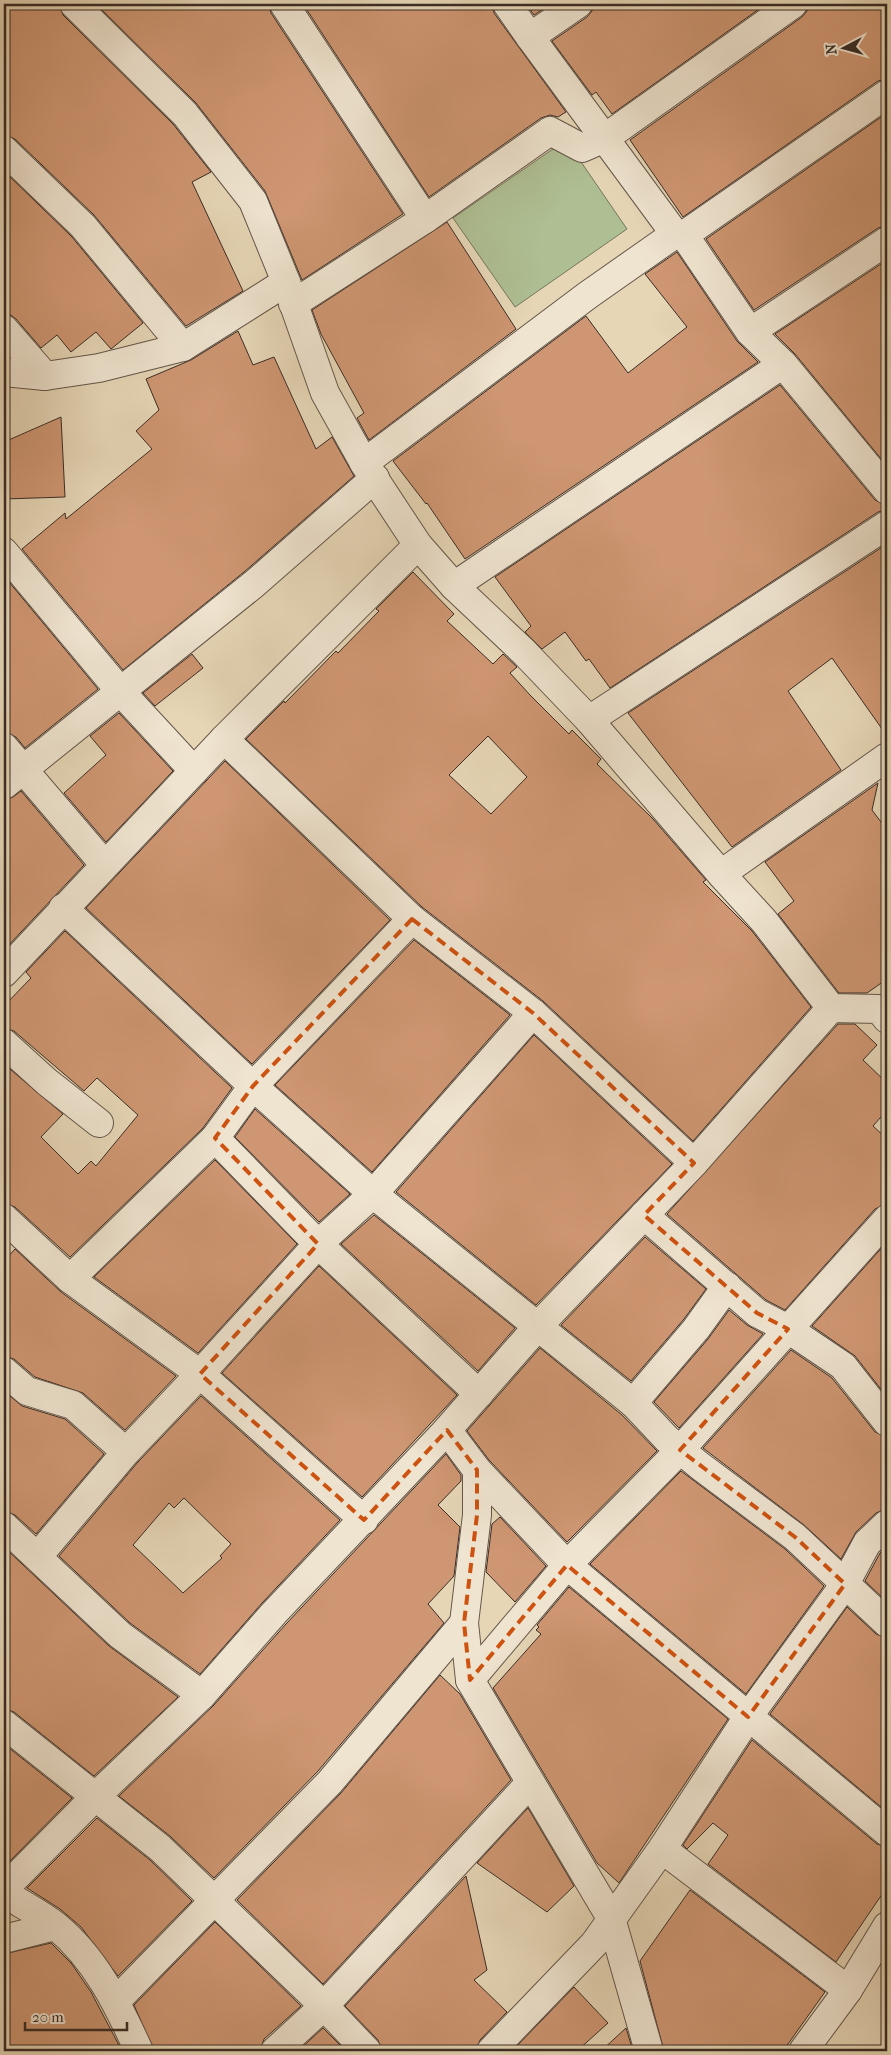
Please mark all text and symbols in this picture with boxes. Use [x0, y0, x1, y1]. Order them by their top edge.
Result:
north arrow [818, 22, 868, 72]
text: N [823, 43, 841, 55]
scale bar [25, 2000, 128, 2032]
text: 20 m [32, 2008, 64, 2026]

